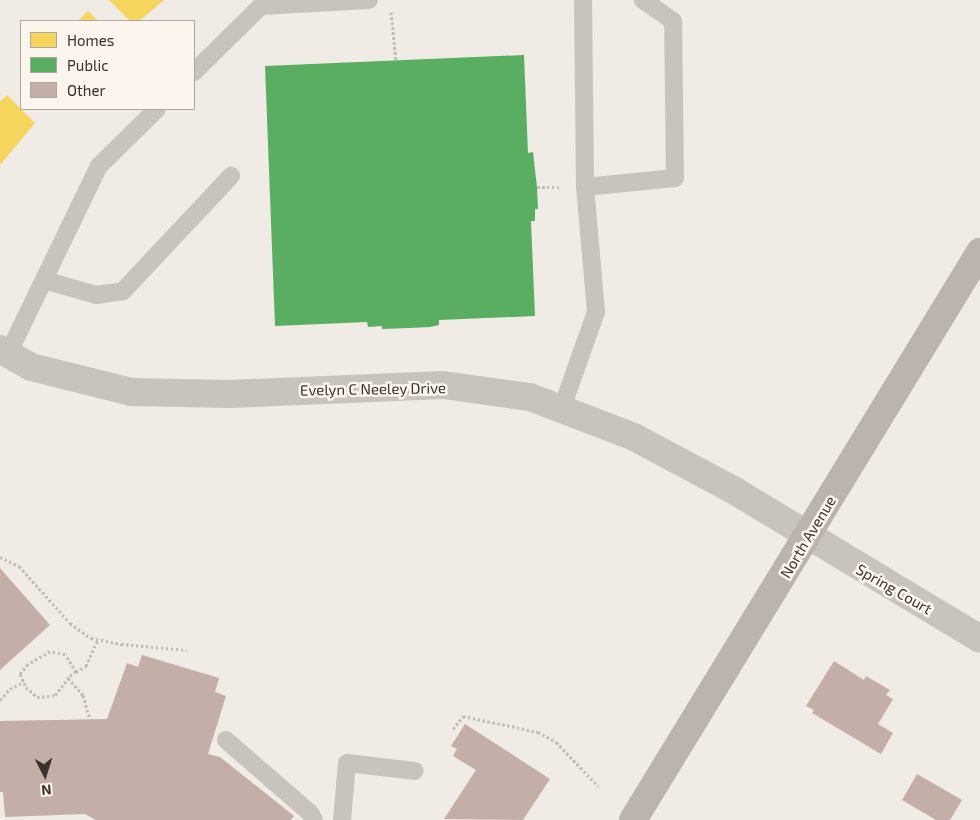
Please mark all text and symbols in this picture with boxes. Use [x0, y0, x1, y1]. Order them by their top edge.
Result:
legend [20, 20, 195, 110]
text: Homes [67, 31, 114, 49]
text: Public [67, 56, 108, 74]
text: Other [67, 81, 106, 99]
street label: Evelyn C Neeley Drive [300, 379, 446, 399]
street label: North Avenue [776, 492, 840, 582]
street label: Spring Court [853, 560, 935, 618]
north arrow [20, 750, 70, 800]
text: N [41, 782, 52, 799]

